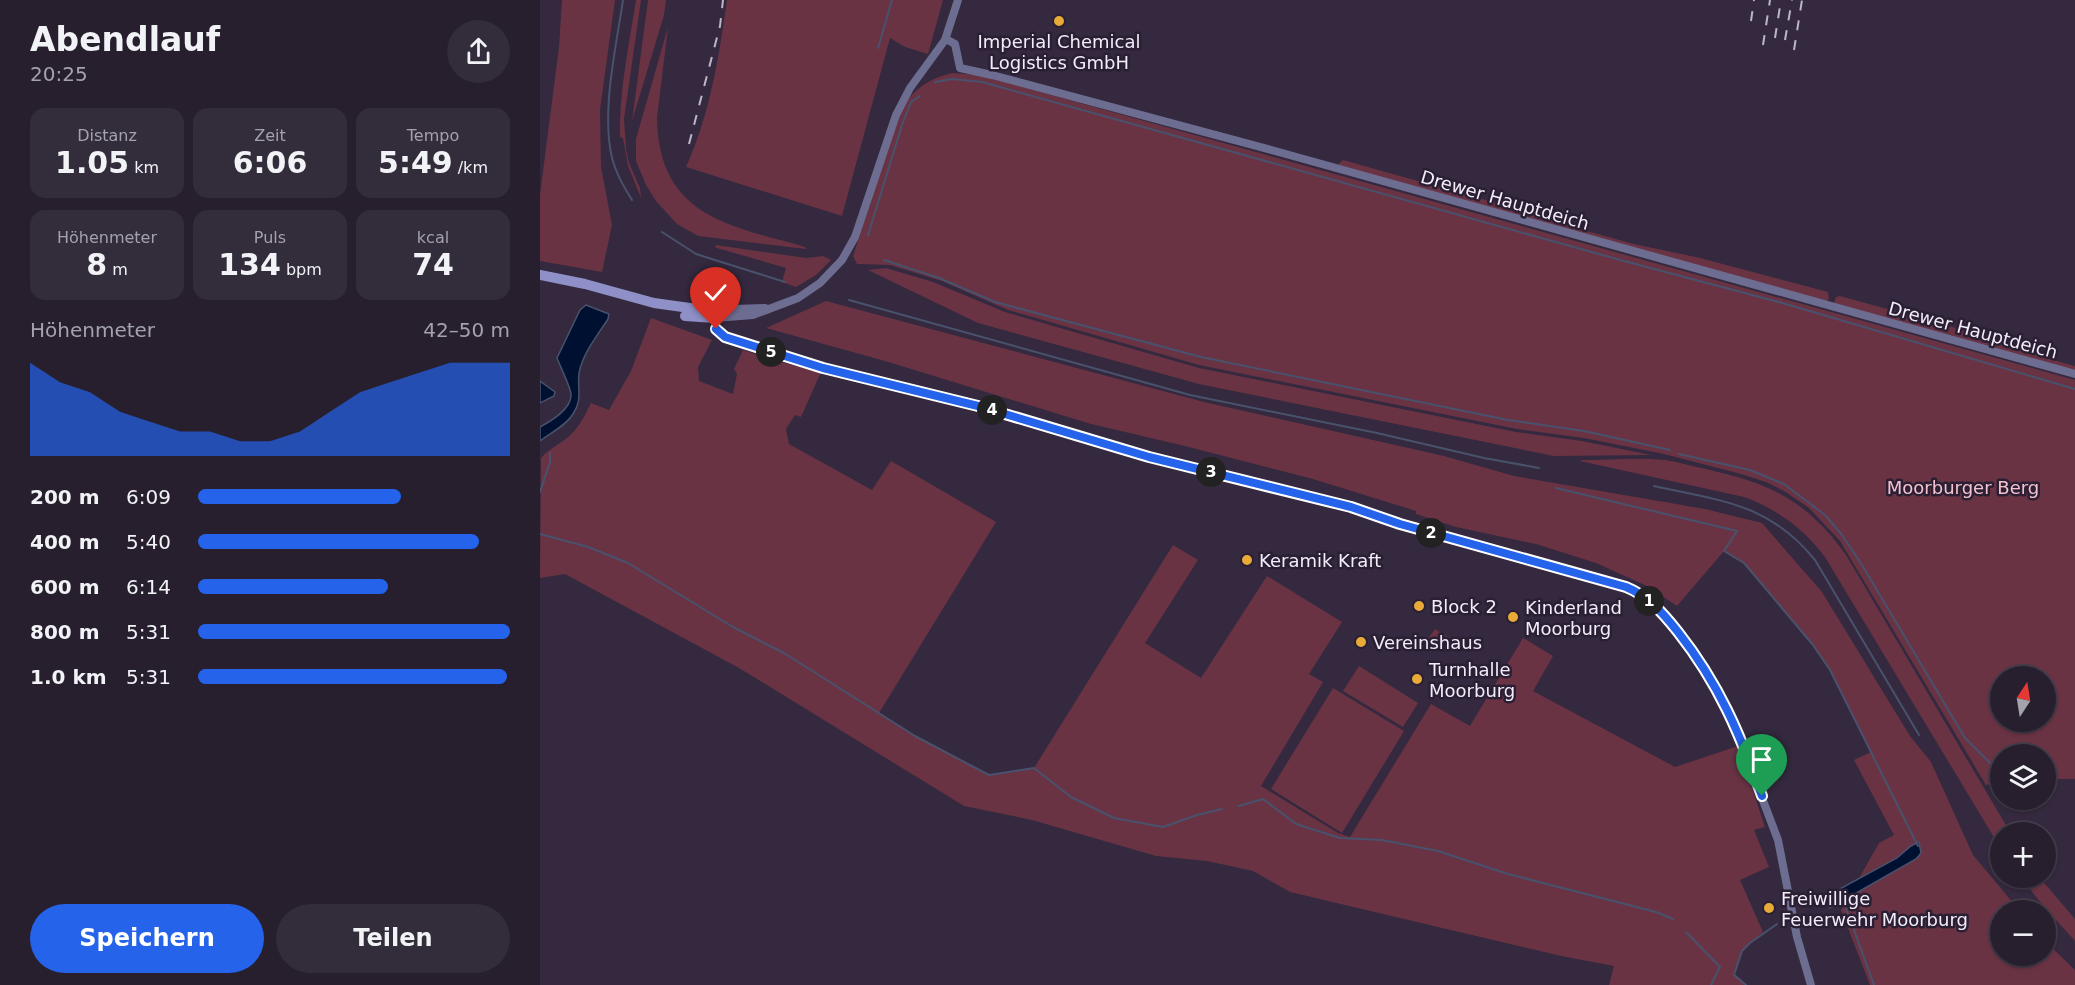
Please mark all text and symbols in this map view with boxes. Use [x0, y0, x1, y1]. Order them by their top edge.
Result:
marker: Imperial Chemical Logistics GmbH [1052, 14, 1066, 28]
text: Abendlauf [30, 20, 220, 59]
button: share [447, 20, 510, 83]
place label: Imperial Chemical Logistics GmbH [977, 31, 1141, 73]
text: 20:25 [30, 62, 88, 86]
text: Distanz [77, 126, 137, 145]
text: Zeit [254, 126, 286, 145]
text: Tempo [407, 126, 459, 145]
text: 1.05 [55, 145, 129, 180]
text: 6:06 [233, 145, 307, 180]
text: 5:49 [378, 145, 453, 180]
text: km [129, 158, 159, 177]
text: /km [453, 158, 488, 177]
street label: Drewer Hauptdeich [1418, 166, 1592, 234]
text: Höhenmeter [57, 228, 157, 247]
text: Puls [254, 228, 286, 247]
text: kcal [417, 228, 449, 247]
text: 8 [86, 247, 107, 282]
text: 134 [218, 247, 281, 282]
text: 74 [412, 247, 454, 282]
text: m [107, 260, 128, 279]
text: bpm [281, 260, 322, 279]
pin [690, 267, 741, 329]
icon: check [699, 276, 732, 309]
street label: Drewer Hauptdeich [1886, 297, 2060, 363]
text: Höhenmeter [30, 318, 155, 342]
text: 42–50 m [423, 318, 510, 342]
pin: 5 [756, 337, 786, 367]
text: 5 [765, 342, 777, 361]
pin: 4 [977, 395, 1007, 425]
text: 4 [986, 400, 998, 419]
pin: 3 [1196, 457, 1226, 487]
text: 3 [1205, 462, 1217, 481]
park label: Moorburger Berg [1887, 477, 2039, 498]
text: 200 m [30, 485, 100, 509]
text: 6:09 [126, 485, 171, 509]
pin: 2 [1416, 518, 1446, 548]
text: 2 [1425, 523, 1437, 542]
text: 400 m [30, 530, 100, 554]
text: 5:40 [126, 530, 171, 554]
place label: Keramik Kraft [1259, 550, 1381, 571]
marker: Keramik Kraft [1240, 553, 1254, 567]
text: 600 m [30, 575, 100, 599]
text: 6:14 [126, 575, 171, 599]
pin: 1 [1634, 586, 1664, 616]
text: 1 [1643, 591, 1655, 610]
place label: Block 2 [1431, 596, 1497, 617]
place label: Kinderland Moorburg [1525, 597, 1622, 639]
marker: Block 2 [1412, 599, 1426, 613]
marker: Kinderland Moorburg [1506, 610, 1520, 624]
text: 800 m [30, 620, 100, 644]
text: 5:31 [126, 620, 171, 644]
place label: Vereinshaus [1373, 632, 1482, 653]
marker: Vereinshaus [1354, 635, 1368, 649]
place label: Turnhalle Moorburg [1428, 659, 1515, 701]
text: 1.0 km [30, 665, 107, 689]
text: 5:31 [126, 665, 171, 689]
north arrow [1990, 666, 2056, 732]
map controls [1990, 666, 2056, 966]
marker: Turnhalle Moorburg [1410, 672, 1424, 686]
pin [1736, 734, 1787, 796]
icon: arrive [1745, 743, 1778, 776]
button: layers [1990, 744, 2056, 810]
button: + [1990, 822, 2056, 888]
place label: Freiwillige Feuerwehr Moorburg [1781, 888, 1968, 930]
button: − [1990, 900, 2056, 966]
marker: Freiwillige Feuerwehr Moorburg [1762, 901, 1776, 915]
button: Speichern [30, 904, 264, 973]
button: Teilen [276, 904, 510, 973]

